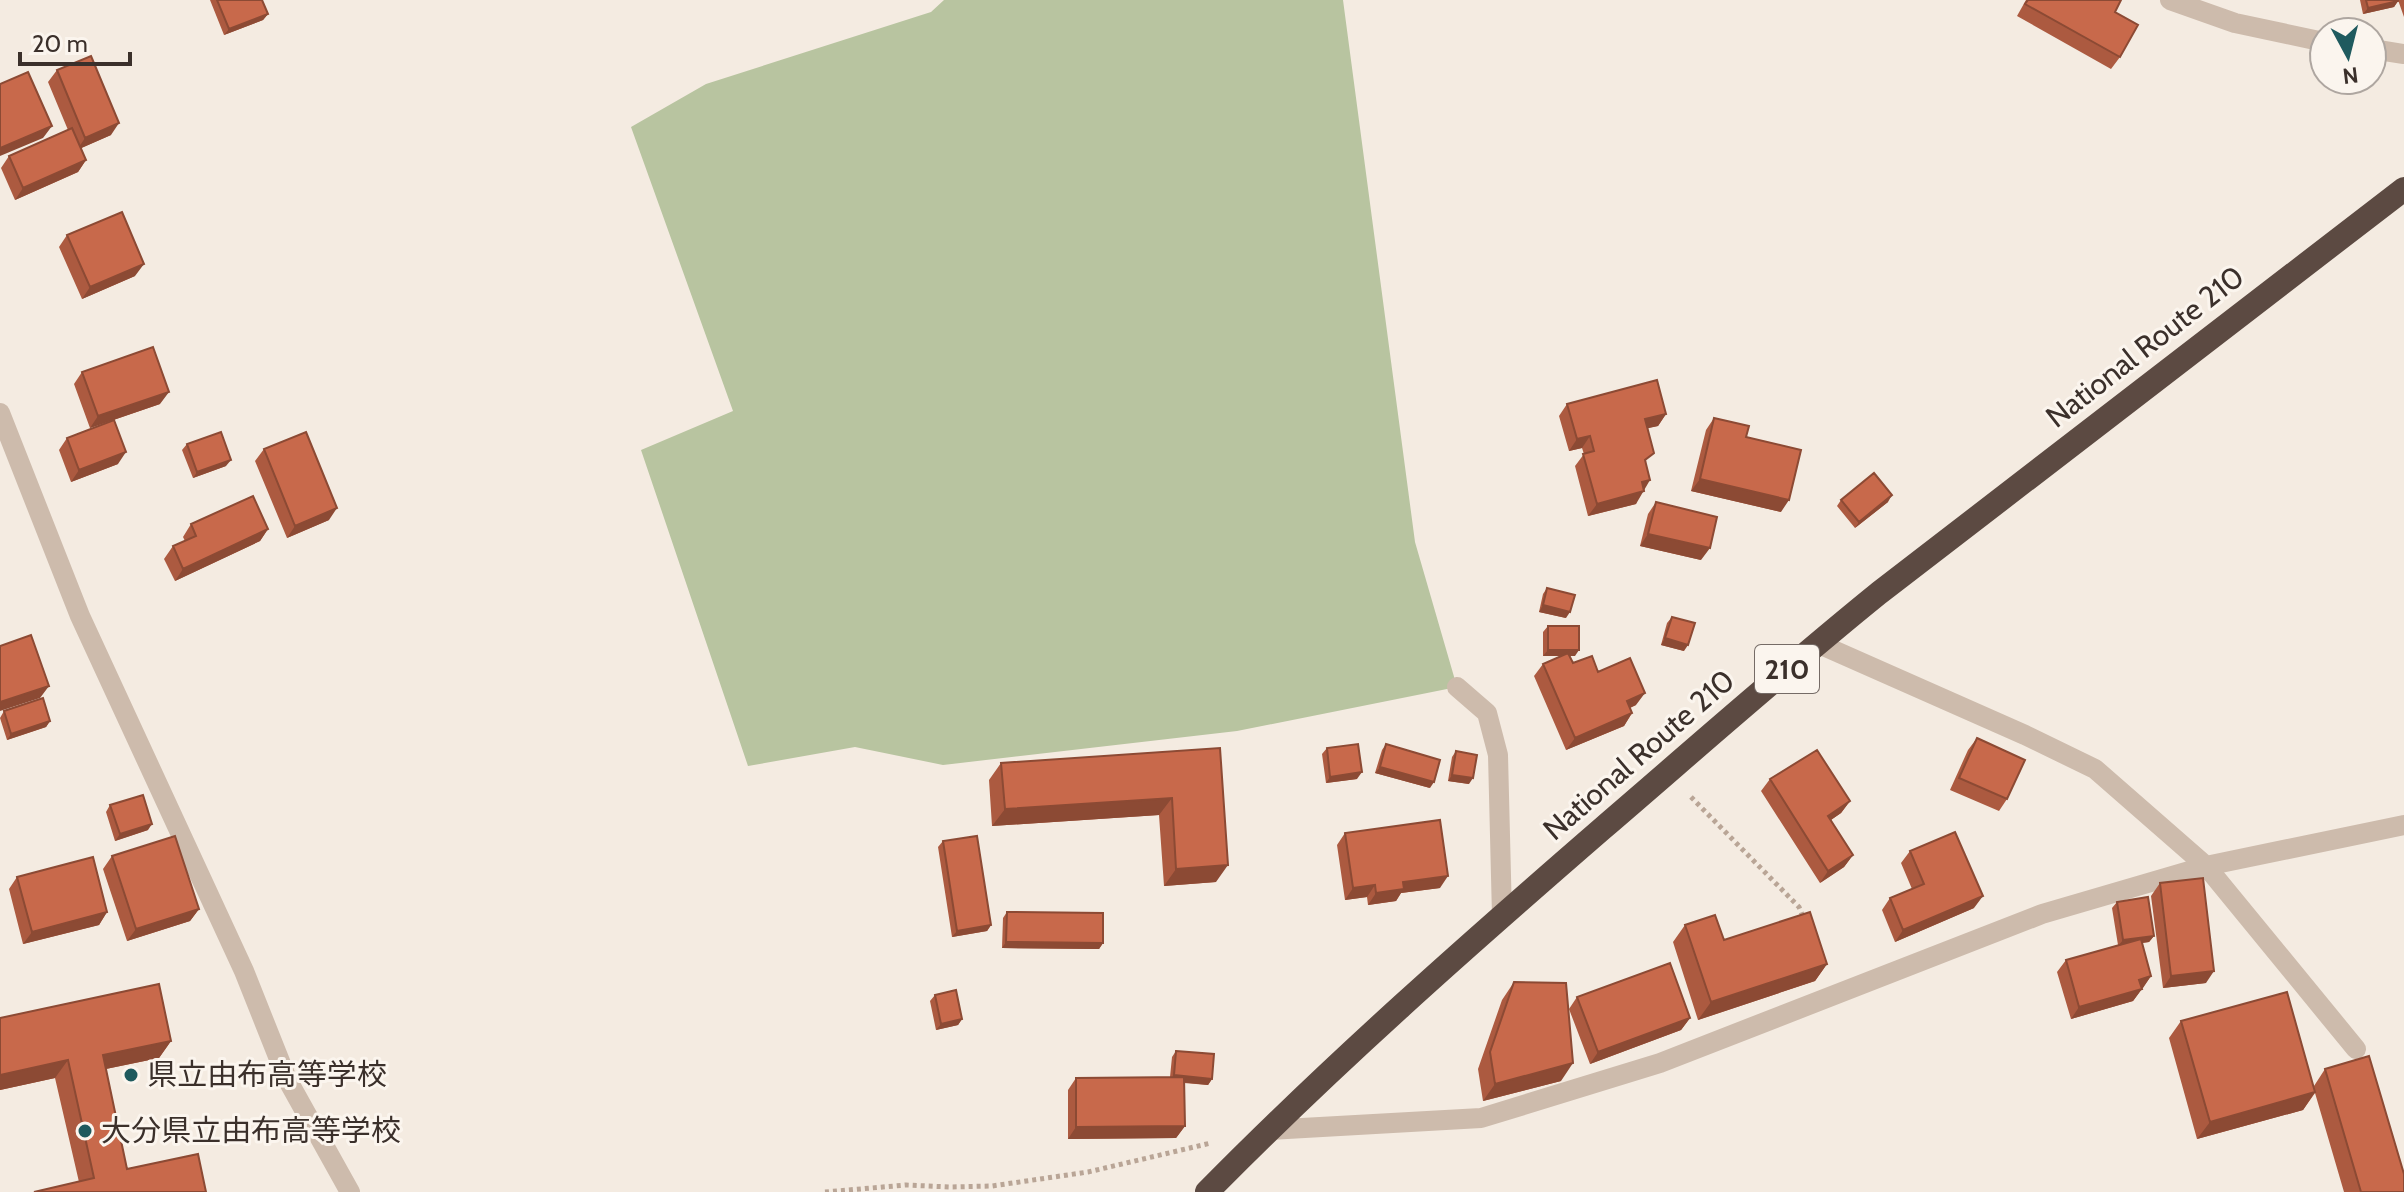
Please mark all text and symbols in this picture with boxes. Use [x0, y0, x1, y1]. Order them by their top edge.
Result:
scale bar [20, 16, 130, 66]
north arrow [2308, 16, 2388, 96]
text: 20 m [32, 29, 88, 58]
text: N [2341, 61, 2360, 90]
street label: National Route 210 [2038, 258, 2251, 435]
road number: 210 [1755, 645, 1819, 693]
street label: National Route 210 [1536, 662, 1742, 848]
place label: 県立由布高等学校 [147, 1056, 387, 1093]
marker: 県立由布高等学校 [122, 1066, 140, 1084]
place label: 大分県立由布高等学校 [101, 1112, 401, 1149]
marker: 大分県立由布高等学校 [76, 1122, 94, 1140]

